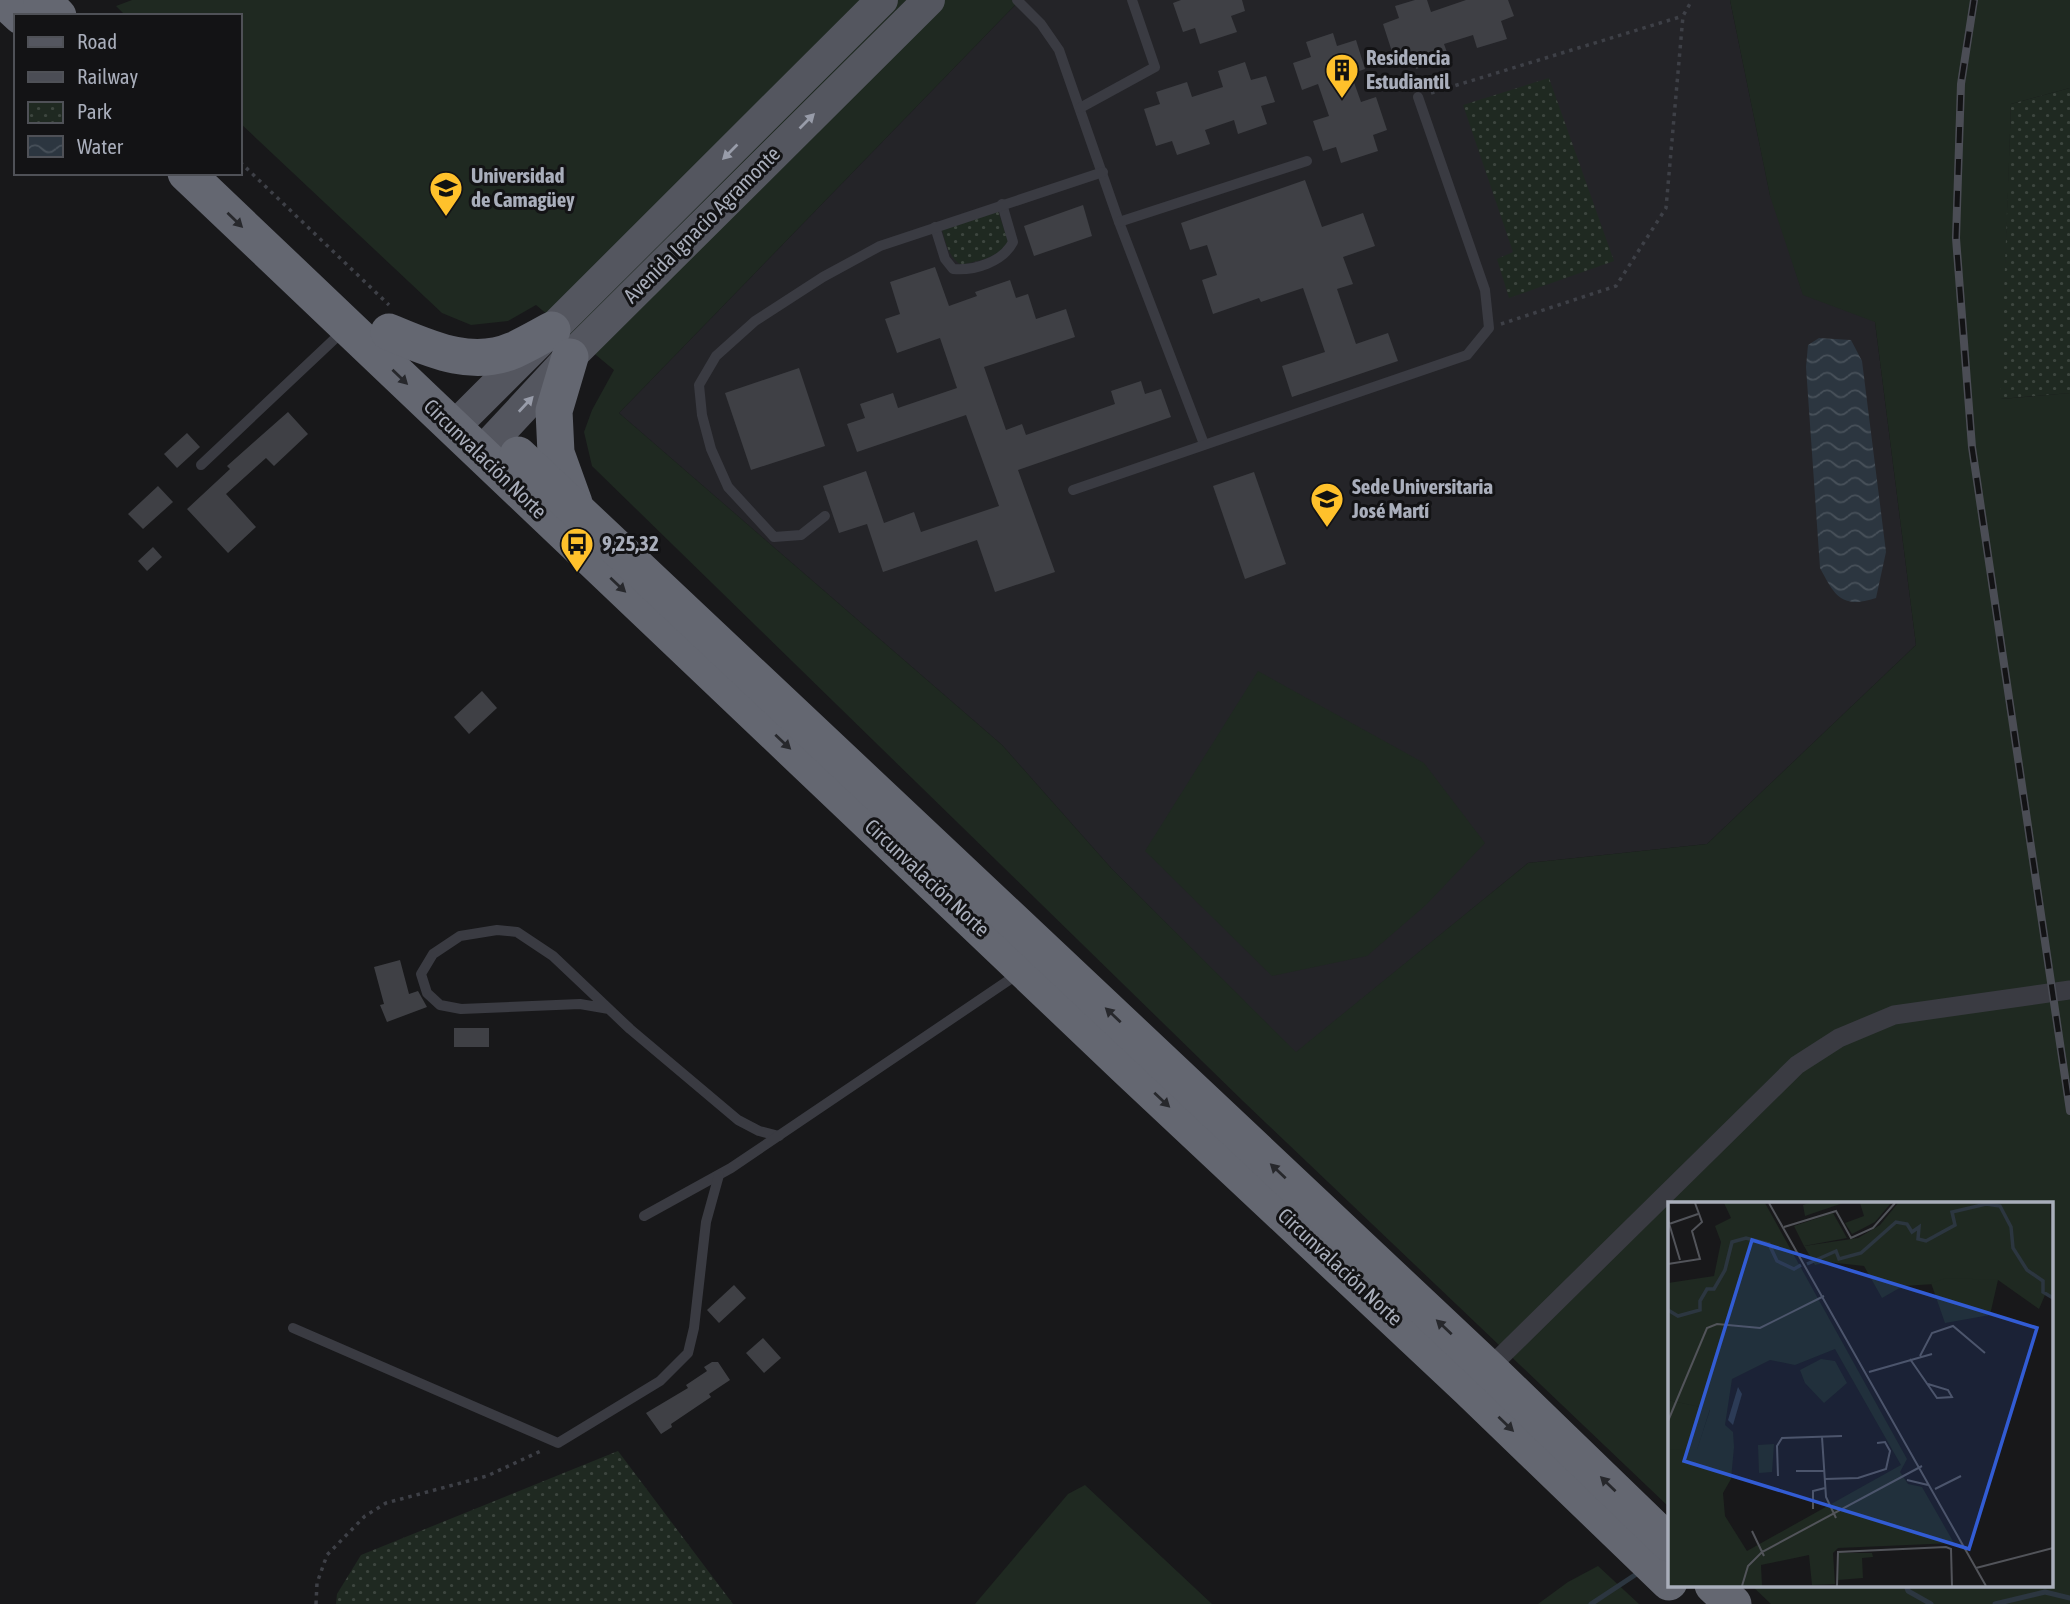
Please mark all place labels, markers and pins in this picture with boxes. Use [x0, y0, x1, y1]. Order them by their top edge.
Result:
place label: Residencia Estudiantil [1366, 45, 1451, 93]
building icon: Residencia Estudiantil [1323, 51, 1361, 100]
place label: Universidad de Camagüey [471, 163, 575, 211]
school or university icon: Universidad de Camagüey [427, 169, 465, 218]
place label: Sede Universitaria José Martí [1351, 474, 1493, 522]
school or university icon: Sede Universitaria José Martí [1308, 480, 1346, 529]
bus stop icon: 9,25,32 [558, 525, 596, 574]
place label: 9,25,32 [602, 531, 659, 555]

